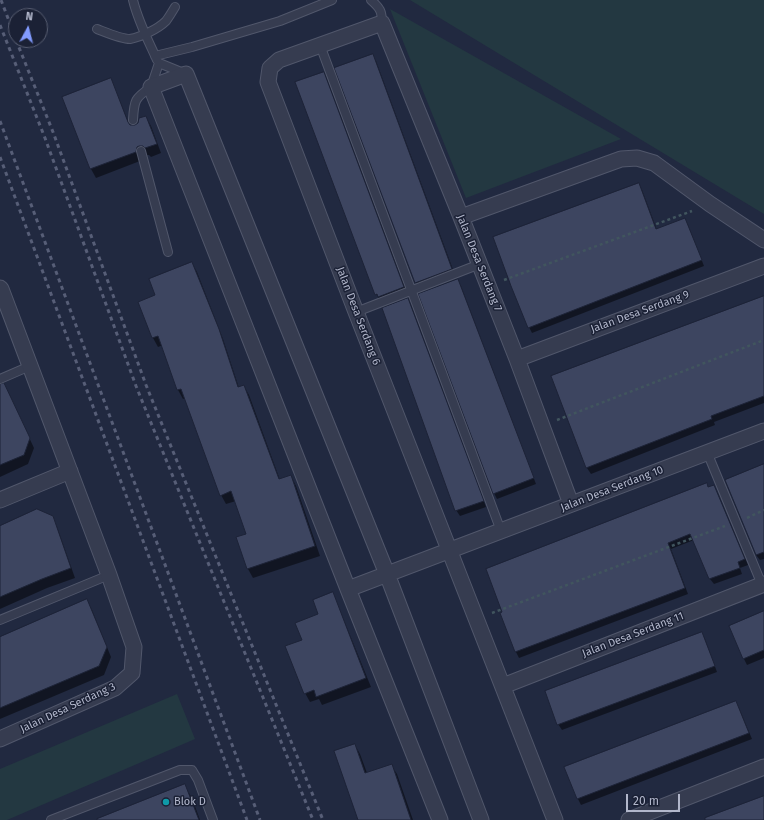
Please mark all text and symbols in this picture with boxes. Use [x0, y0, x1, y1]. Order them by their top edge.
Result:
north arrow [8, 8, 48, 48]
text: N [25, 10, 34, 23]
street label: Jalan Desa Serdang 7 [454, 213, 504, 313]
street label: Jalan Desa Serdang 6 [333, 265, 383, 367]
street label: Jalan Desa Serdang 9 [589, 288, 691, 336]
street label: Jalan Desa Serdang 10 [559, 463, 665, 515]
street label: Jalan Desa Serdang 11 [580, 610, 686, 660]
street label: Jalan Desa Serdang 3 [18, 680, 118, 736]
scale bar [628, 786, 682, 812]
text: 20 m [633, 794, 659, 808]
place label: Blok D [174, 795, 206, 809]
marker: Blok D [161, 797, 171, 807]

